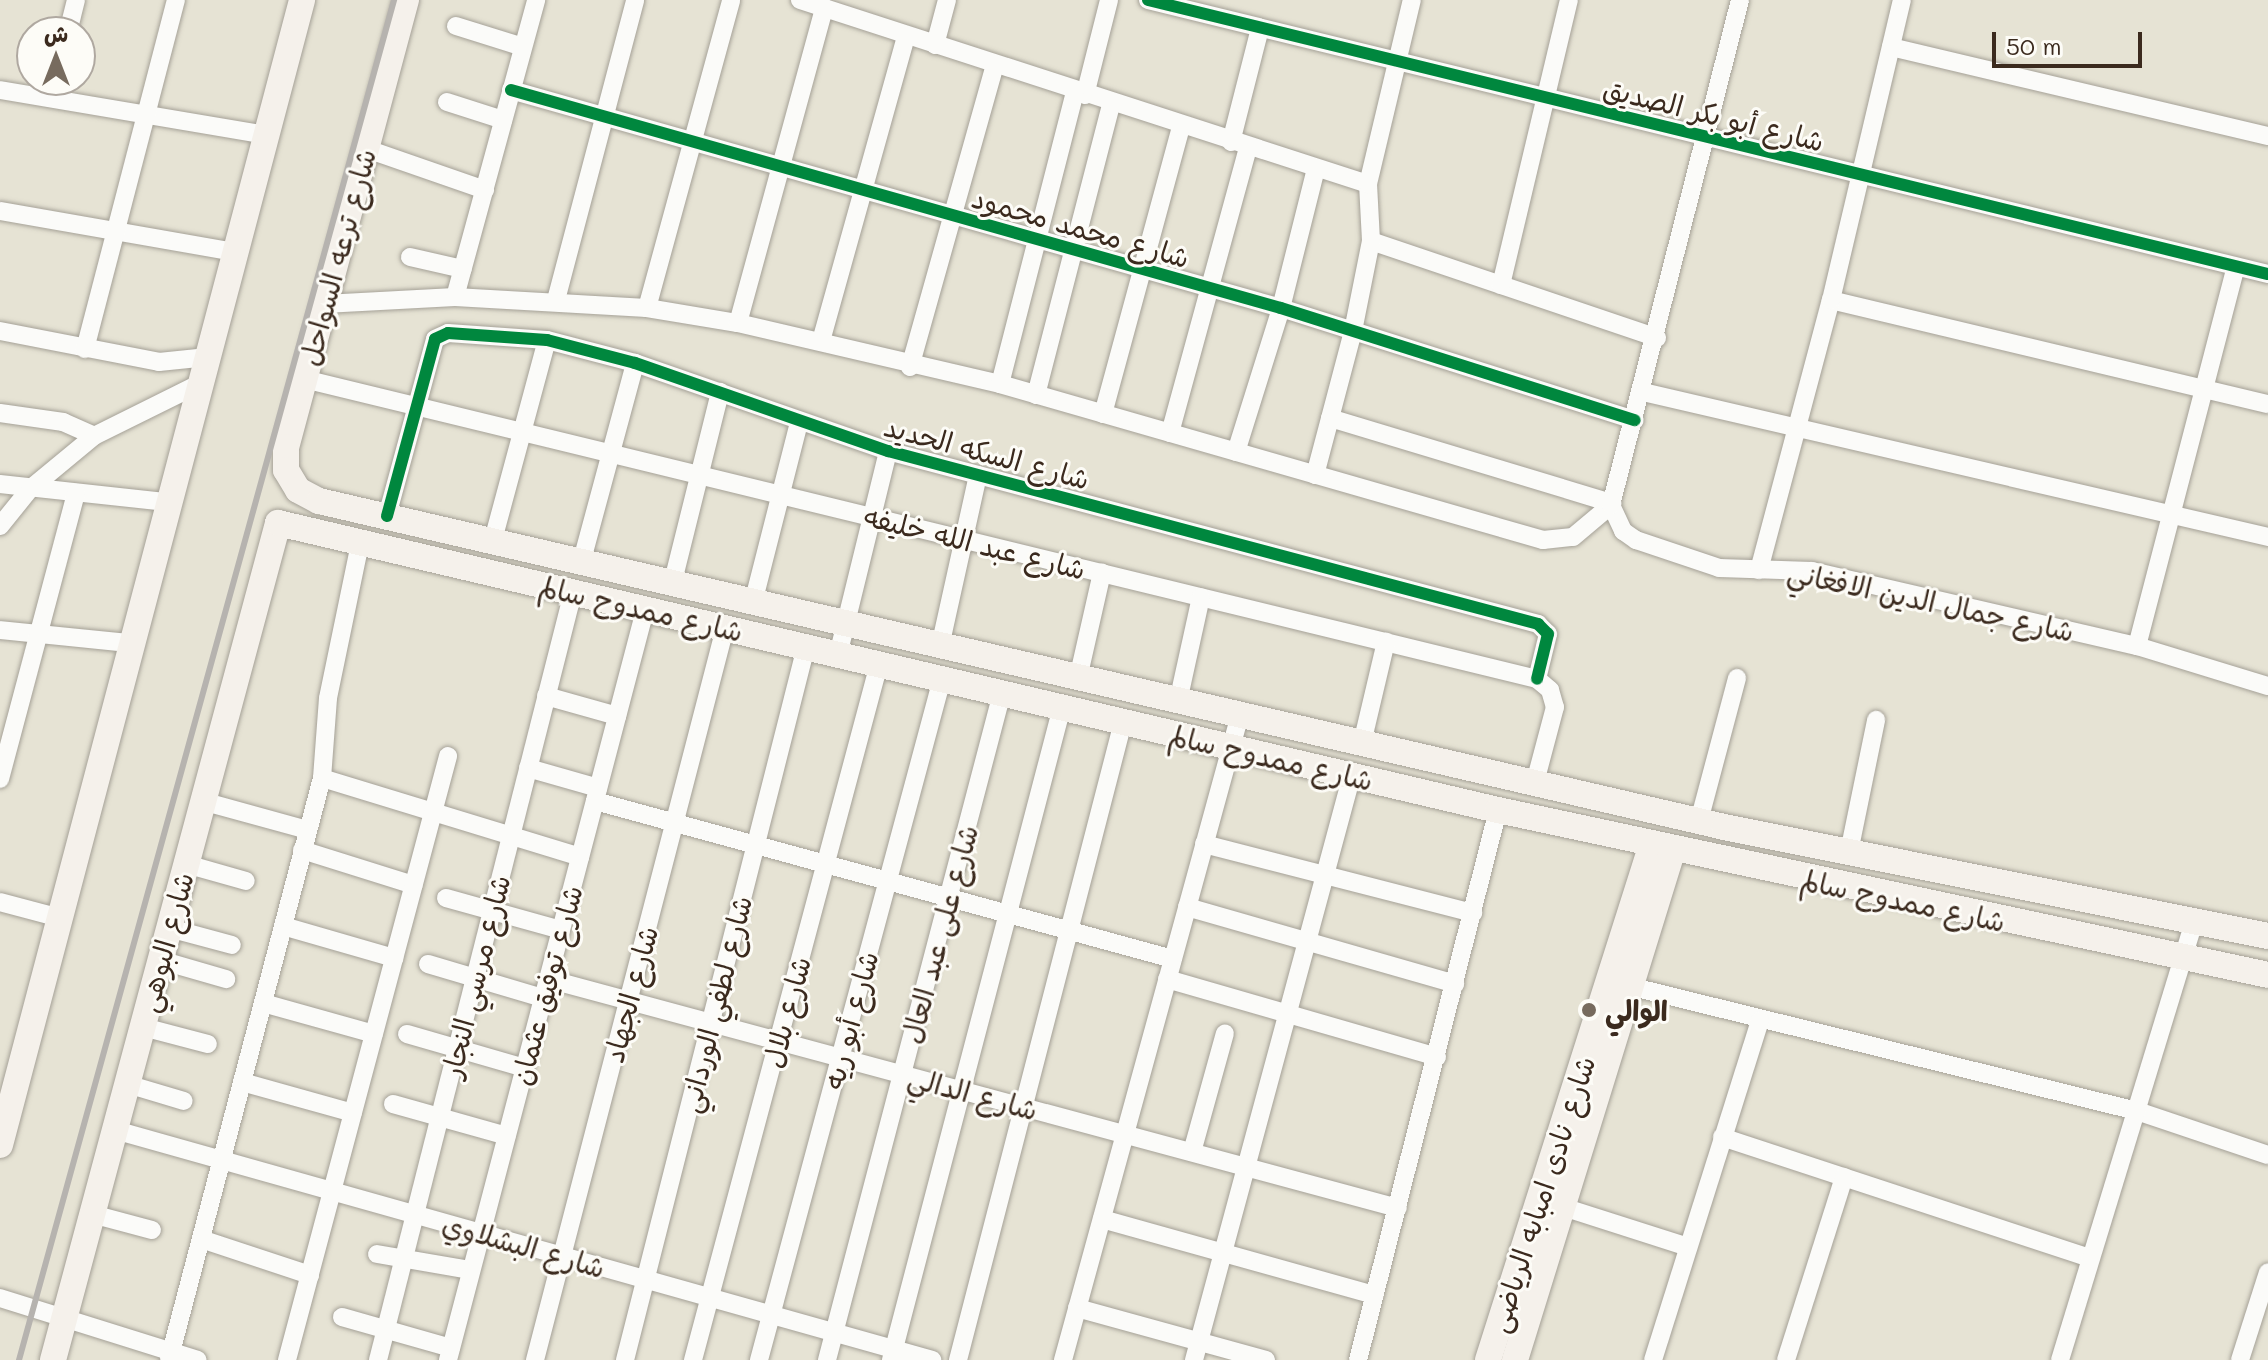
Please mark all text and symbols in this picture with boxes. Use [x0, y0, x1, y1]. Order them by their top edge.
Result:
north arrow [16, 16, 96, 96]
scale bar [1996, 16, 2146, 66]
text: ش [44, 19, 68, 48]
text: 50 m [2006, 30, 2062, 61]
street label: شارع أبو بكر الصديق [1600, 70, 1828, 158]
street label: شارع ترعه السواحل [292, 145, 382, 369]
street label: شارع محمد محمود [968, 180, 1194, 274]
street label: شارع السكه الحديد [881, 408, 1093, 496]
street label: شارع عبد الله خليفه [861, 498, 1089, 586]
street label: شارع جمال الدين الافغاني [1785, 554, 2077, 648]
street label: شارع ممدوح سالم [536, 568, 746, 648]
street label: شارع ممدوح سالم [1166, 717, 1376, 797]
street label: شارع على عبد العال [894, 821, 984, 1047]
street label: شارع ممدوح سالم [1798, 862, 2008, 938]
street label: شارع البوهي [130, 868, 200, 1016]
street label: شارع مرسي النجار [434, 871, 516, 1081]
street label: شارع توفيق عثمان [503, 881, 589, 1089]
street label: شارع لطفي الورداني [672, 892, 758, 1116]
street label: شارع الجهاد [596, 922, 664, 1066]
street label: شارع أبو ريه [816, 947, 884, 1093]
street label: شارع بلال [755, 953, 817, 1071]
place label: الوالي [1605, 993, 1668, 1027]
marker: الوالي [1580, 1001, 1598, 1019]
street label: شارع نادى امبابه الرياضى [1480, 1052, 1602, 1336]
street label: شارع الدالي [905, 1060, 1041, 1126]
street label: شارع البشلاوي [439, 1206, 609, 1284]

